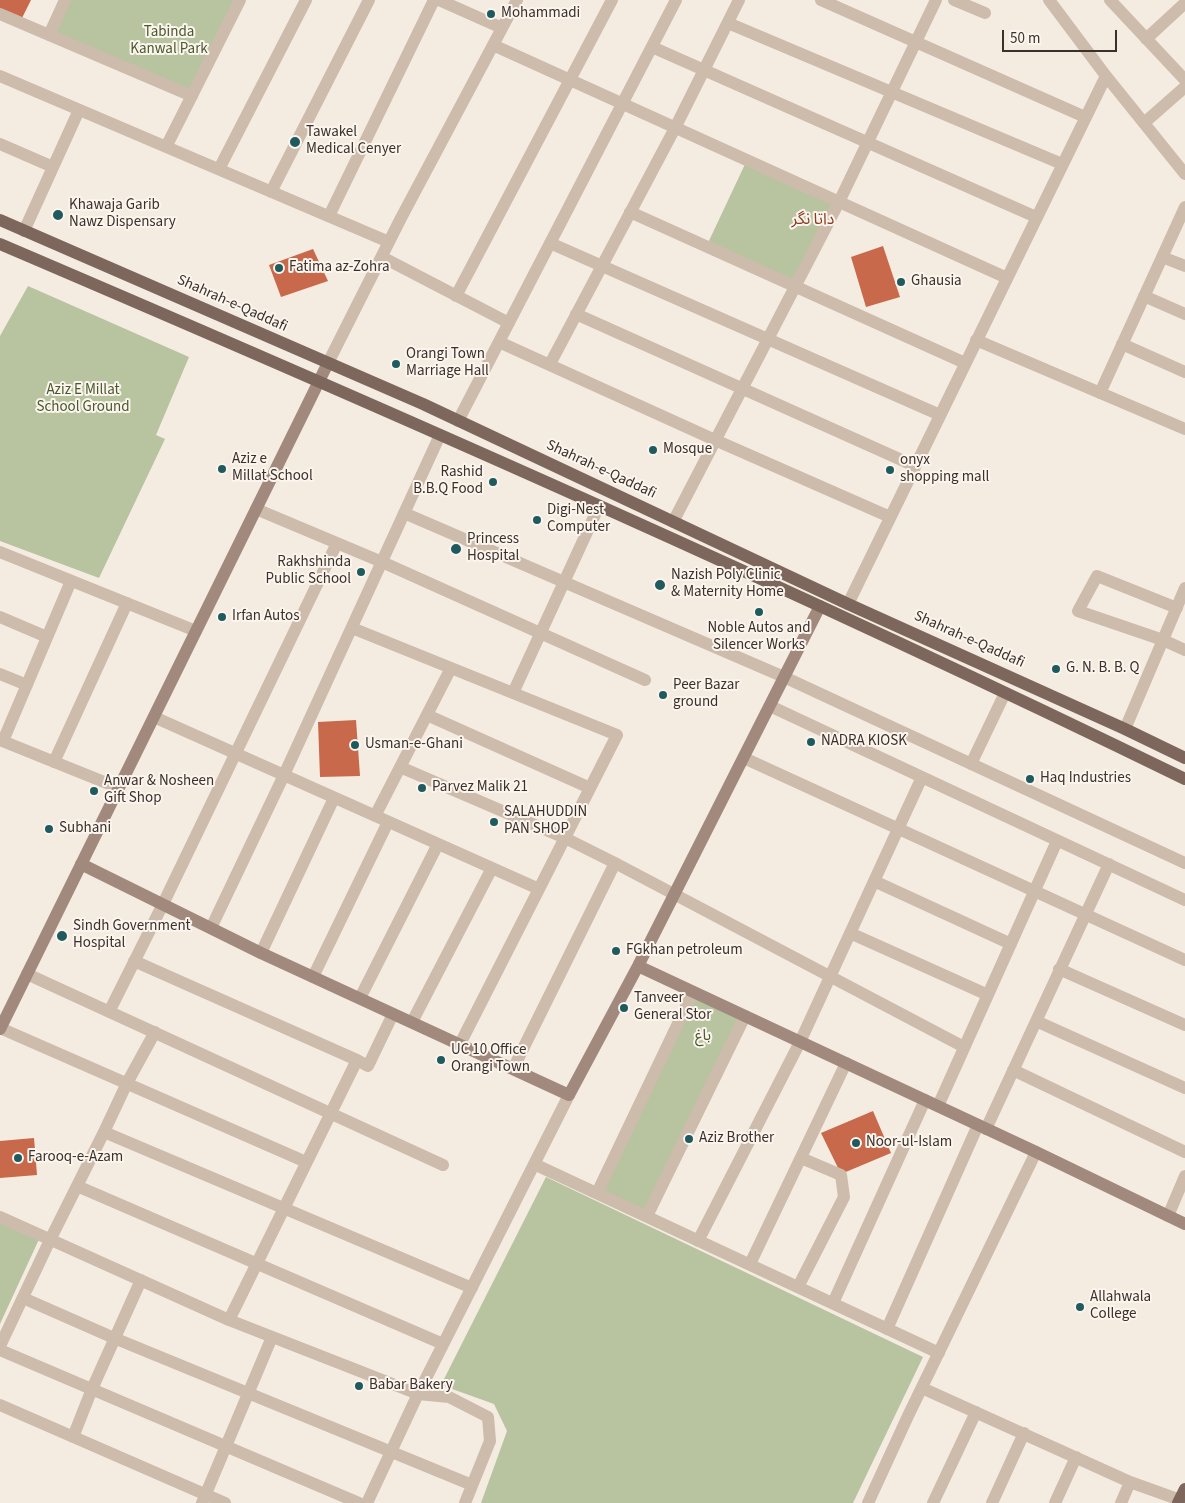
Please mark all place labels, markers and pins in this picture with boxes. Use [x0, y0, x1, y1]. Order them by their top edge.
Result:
place label: Mohammadi [501, 5, 580, 23]
marker: Mohammadi [485, 8, 497, 20]
place label: Tawakel Medical Cenyer [306, 124, 401, 159]
marker: Tawakel Medical Cenyer [288, 135, 302, 149]
place label: Khawaja Garib Nawz Dispensary [69, 197, 176, 232]
marker: Khawaja Garib Nawz Dispensary [51, 208, 65, 222]
place label: Fatima az-Zohra [289, 259, 390, 277]
marker: Fatima az-Zohra [273, 262, 285, 274]
place label: Ghausia [911, 273, 962, 291]
marker: Ghausia [895, 276, 907, 288]
place label: Orangi Town Marriage Hall [406, 346, 489, 381]
marker: Orangi Town Marriage Hall [390, 358, 402, 370]
place label: Mosque [663, 441, 712, 459]
marker: Mosque [647, 444, 659, 456]
place label: Aziz e Millat School [232, 451, 313, 486]
place label: onyx shopping mall [900, 452, 989, 487]
marker: Aziz e Millat School [216, 463, 228, 475]
place label: Rashid B.B.Q Food [413, 464, 483, 499]
marker: onyx shopping mall [884, 464, 896, 476]
marker: Rashid B.B.Q Food [487, 476, 499, 488]
place label: Digi-Nest Computer [547, 502, 610, 537]
marker: Digi-Nest Computer [531, 514, 543, 526]
place label: Princess Hospital [467, 531, 519, 566]
marker: Princess Hospital [449, 542, 463, 556]
place label: Rakhshinda Public School [266, 554, 351, 589]
marker: Rakhshinda Public School [355, 566, 367, 578]
place label: Nazish Poly Clinic & Maternity Home [671, 567, 784, 602]
marker: Nazish Poly Clinic & Maternity Home [653, 578, 667, 592]
marker: Noble Autos and Silencer Works [753, 606, 765, 618]
place label: Irfan Autos [232, 608, 299, 626]
marker: Irfan Autos [216, 611, 228, 623]
place label: Noble Autos and Silencer Works [708, 620, 810, 655]
place label: G. N. B. B. Q [1066, 660, 1139, 678]
marker: G. N. B. B. Q [1050, 663, 1062, 675]
place label: Peer Bazar ground [673, 677, 739, 712]
marker: Peer Bazar ground [657, 689, 669, 701]
place label: NADRA KIOSK [821, 733, 907, 751]
place label: Usman-e-Ghani [365, 736, 463, 754]
marker: NADRA KIOSK [805, 736, 817, 748]
marker: Usman-e-Ghani [349, 739, 361, 751]
place label: Haq Industries [1040, 770, 1131, 788]
place label: Anwar & Nosheen Gift Shop [104, 773, 214, 808]
marker: Haq Industries [1024, 773, 1036, 785]
place label: Parvez Malik 21 [432, 779, 528, 797]
marker: Parvez Malik 21 [416, 782, 428, 794]
marker: Anwar & Nosheen Gift Shop [88, 785, 100, 797]
place label: SALAHUDDIN PAN SHOP [504, 804, 587, 839]
marker: SALAHUDDIN PAN SHOP [488, 816, 500, 828]
place label: Subhani [59, 820, 111, 838]
marker: Subhani [43, 823, 55, 835]
place label: Sindh Government Hospital [73, 918, 191, 953]
marker: Sindh Government Hospital [55, 929, 69, 943]
place label: FGkhan petroleum [626, 942, 743, 960]
marker: FGkhan petroleum [610, 945, 622, 957]
place label: Tanveer General Stor [634, 990, 711, 1025]
marker: Tanveer General Stor [618, 1002, 630, 1014]
place label: UC 10 Office Orangi Town [451, 1042, 530, 1077]
marker: UC 10 Office Orangi Town [435, 1054, 447, 1066]
place label: Aziz Brother [699, 1130, 774, 1148]
marker: Aziz Brother [683, 1133, 695, 1145]
place label: Noor-ul-Islam [866, 1134, 952, 1152]
marker: Noor-ul-Islam [850, 1137, 862, 1149]
place label: Farooq-e-Azam [28, 1149, 123, 1167]
marker: Farooq-e-Azam [12, 1152, 24, 1164]
place label: Allahwala College [1090, 1289, 1151, 1324]
marker: Allahwala College [1074, 1301, 1086, 1313]
place label: Babar Bakery [369, 1377, 453, 1395]
marker: Babar Bakery [353, 1380, 365, 1392]

